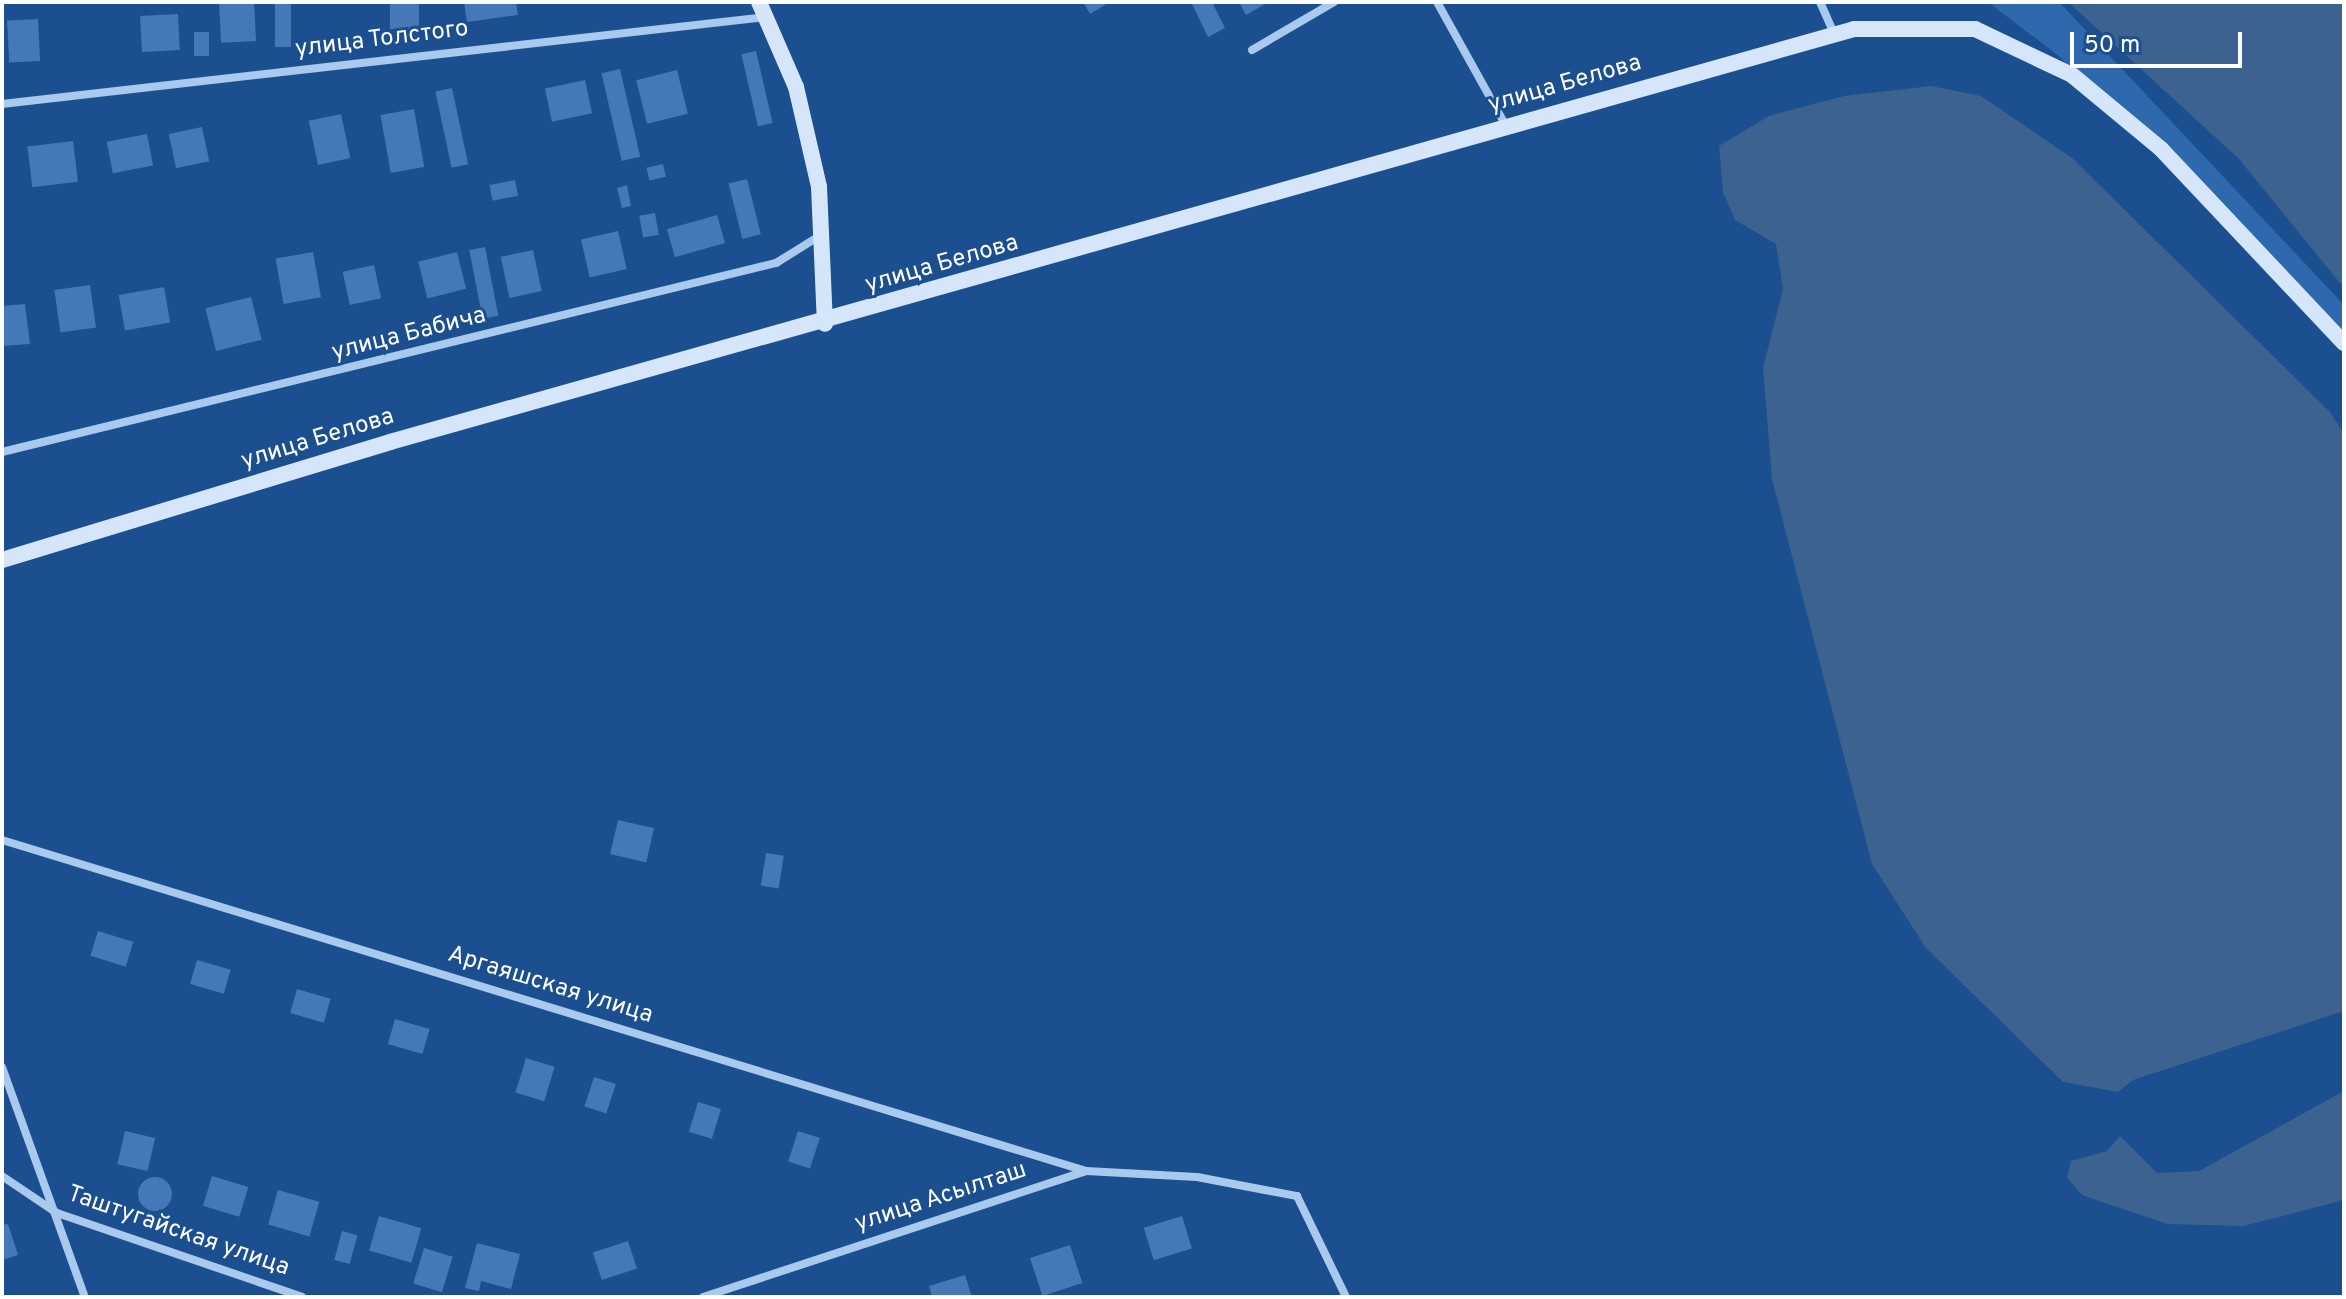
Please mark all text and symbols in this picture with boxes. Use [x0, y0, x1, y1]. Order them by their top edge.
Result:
street label: улица Толстого [293, 15, 471, 65]
scale bar [2074, 16, 2246, 66]
text: 50 m [2084, 31, 2140, 61]
street label: улица Белова [1485, 49, 1645, 121]
street label: улица Белова [862, 229, 1022, 301]
street label: улица Бабича [329, 302, 489, 368]
street label: улица Белова [238, 403, 398, 477]
street label: Аргаяшская улица [444, 941, 656, 1031]
street label: улица Асылташ [851, 1157, 1031, 1239]
street label: Таштугайская улица [63, 1180, 293, 1284]

